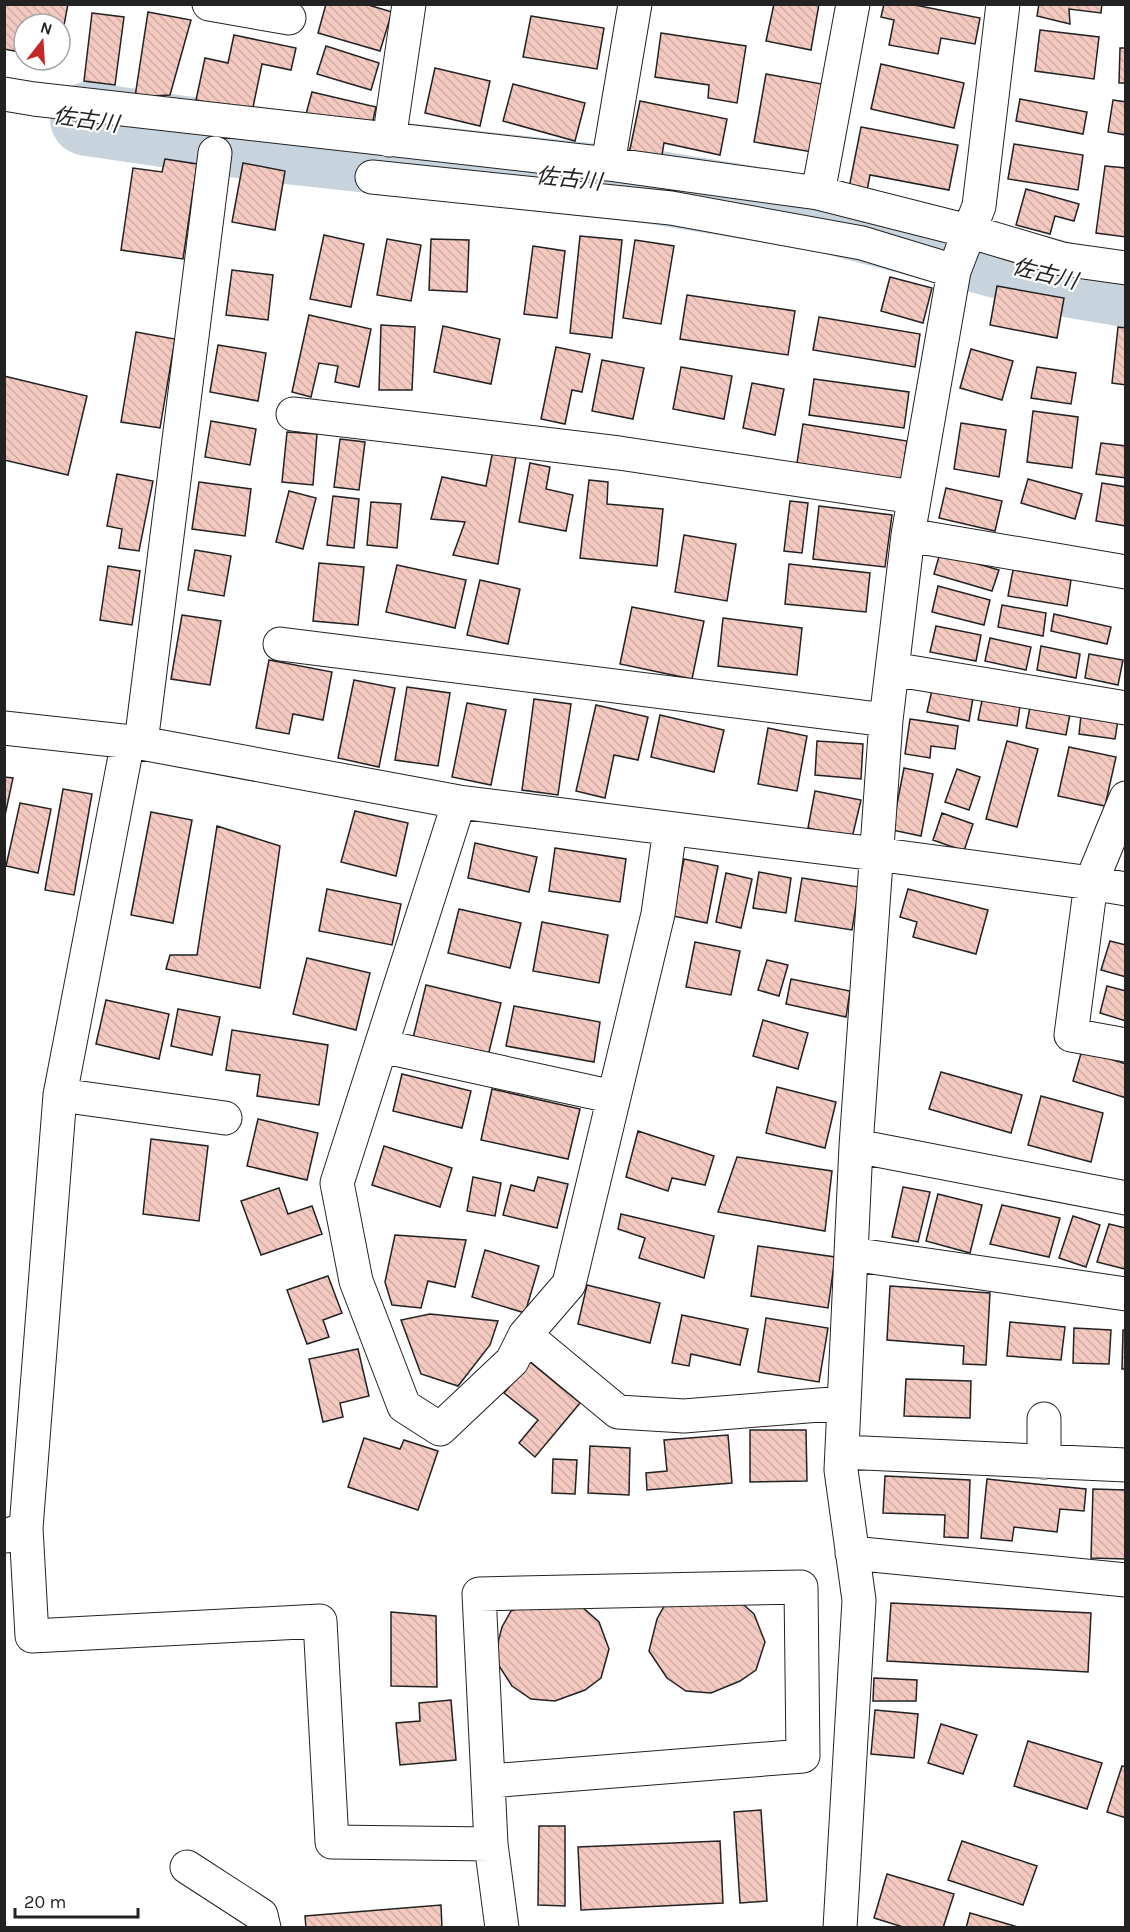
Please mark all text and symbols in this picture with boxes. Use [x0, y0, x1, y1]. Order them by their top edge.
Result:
north arrow [12, 12, 72, 72]
text: N [38, 17, 55, 39]
water label: 佐古川 [51, 103, 122, 138]
water label: 佐古川 [535, 163, 605, 196]
water label: 佐古川 [1010, 253, 1082, 295]
scale bar [15, 1881, 138, 1919]
text: 20 m [24, 1891, 66, 1913]

